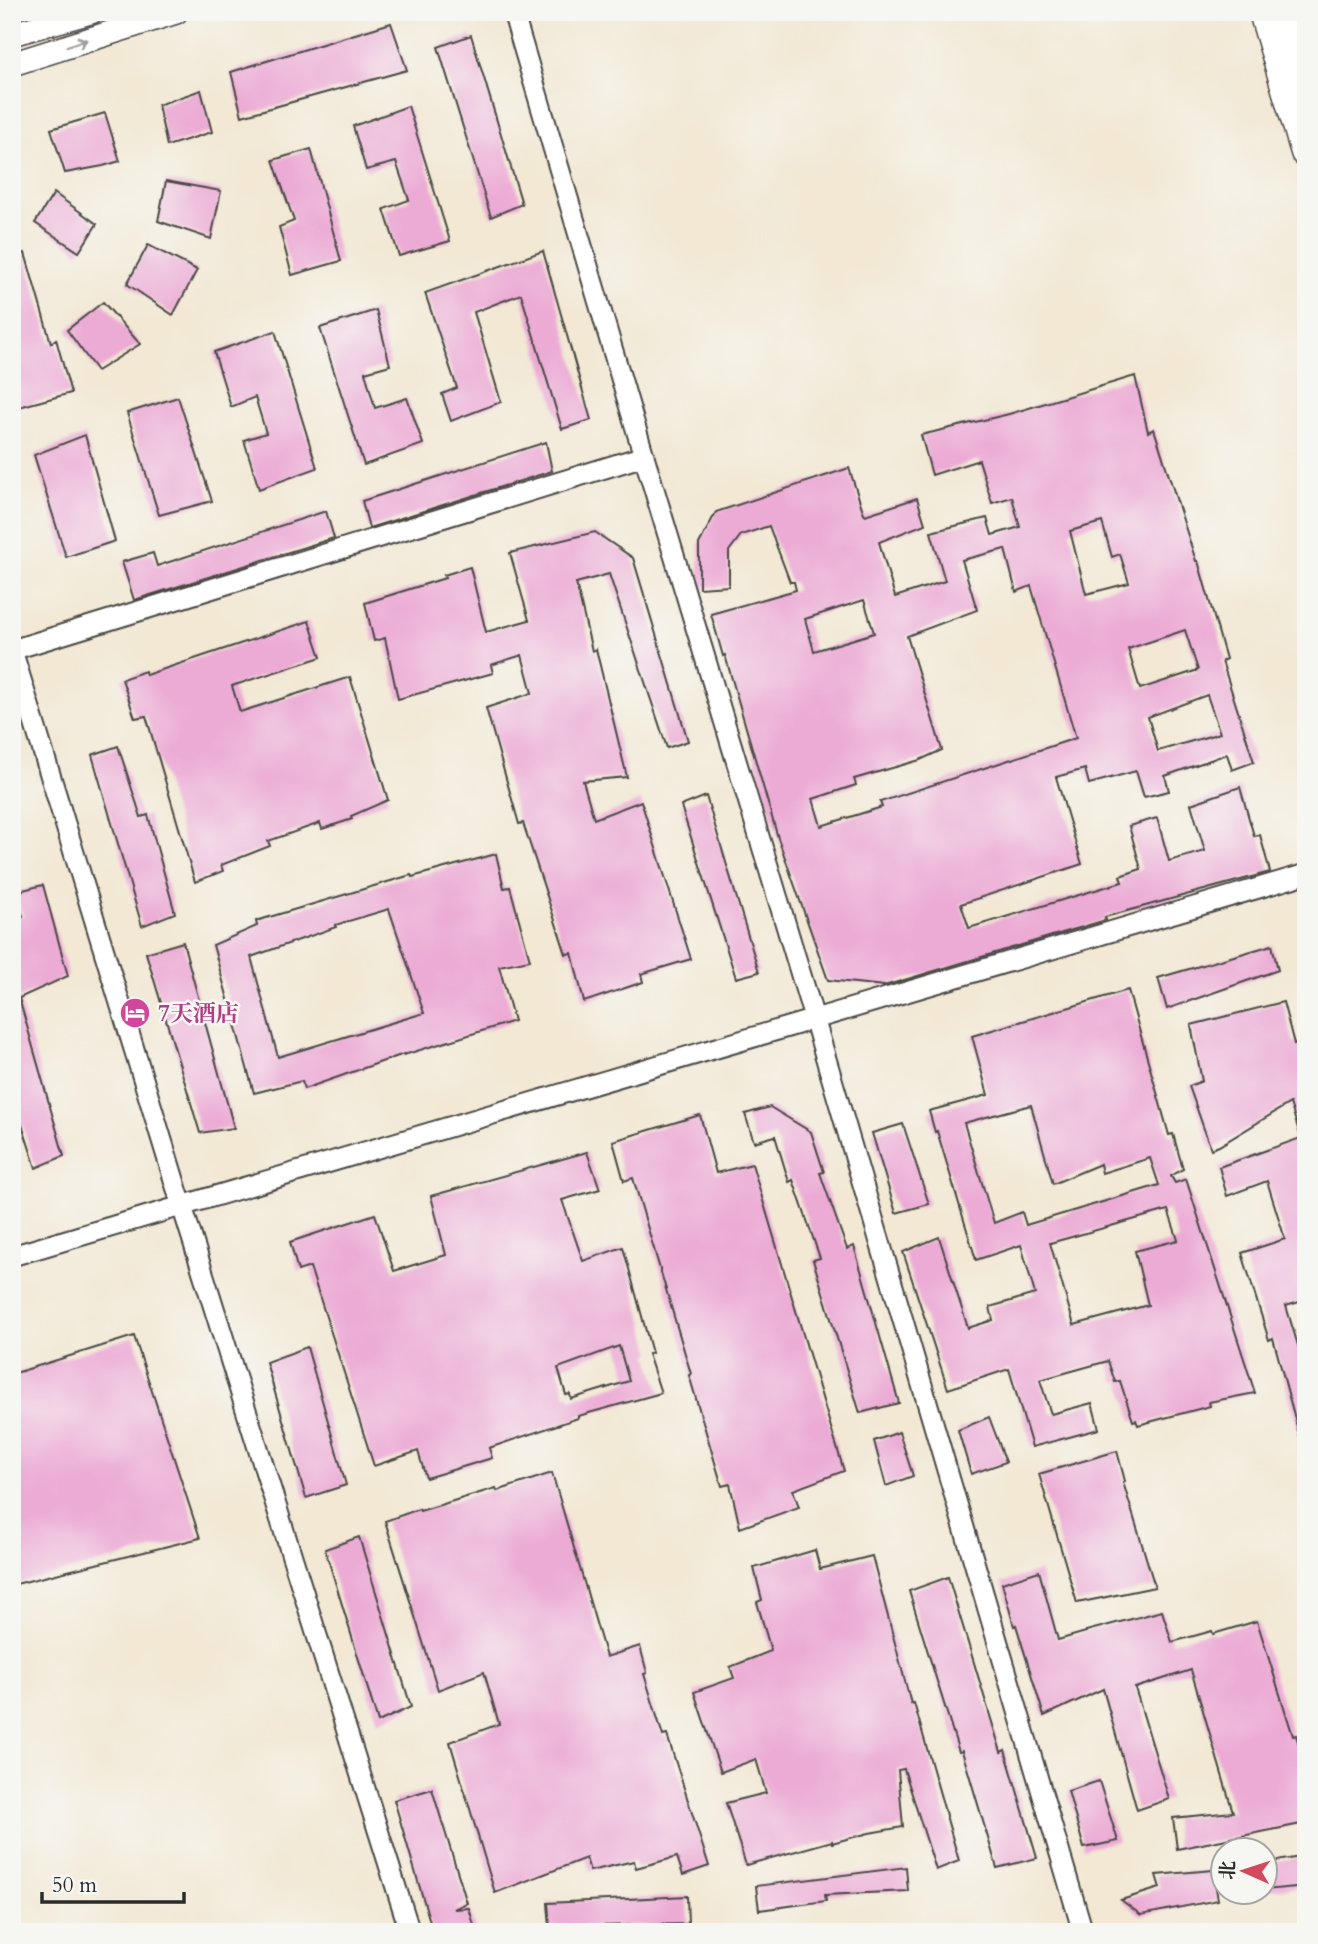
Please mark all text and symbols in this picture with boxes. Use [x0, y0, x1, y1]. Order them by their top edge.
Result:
one-way arrow [66, 36, 88, 49]
hotel icon: 7天酒店 [118, 996, 152, 1030]
place label: 7天酒店 [158, 998, 239, 1029]
north arrow [1210, 1836, 1280, 1906]
scale bar [42, 1860, 184, 1904]
text: 北 [1215, 1860, 1242, 1880]
text: 50 m [52, 1871, 97, 1900]

